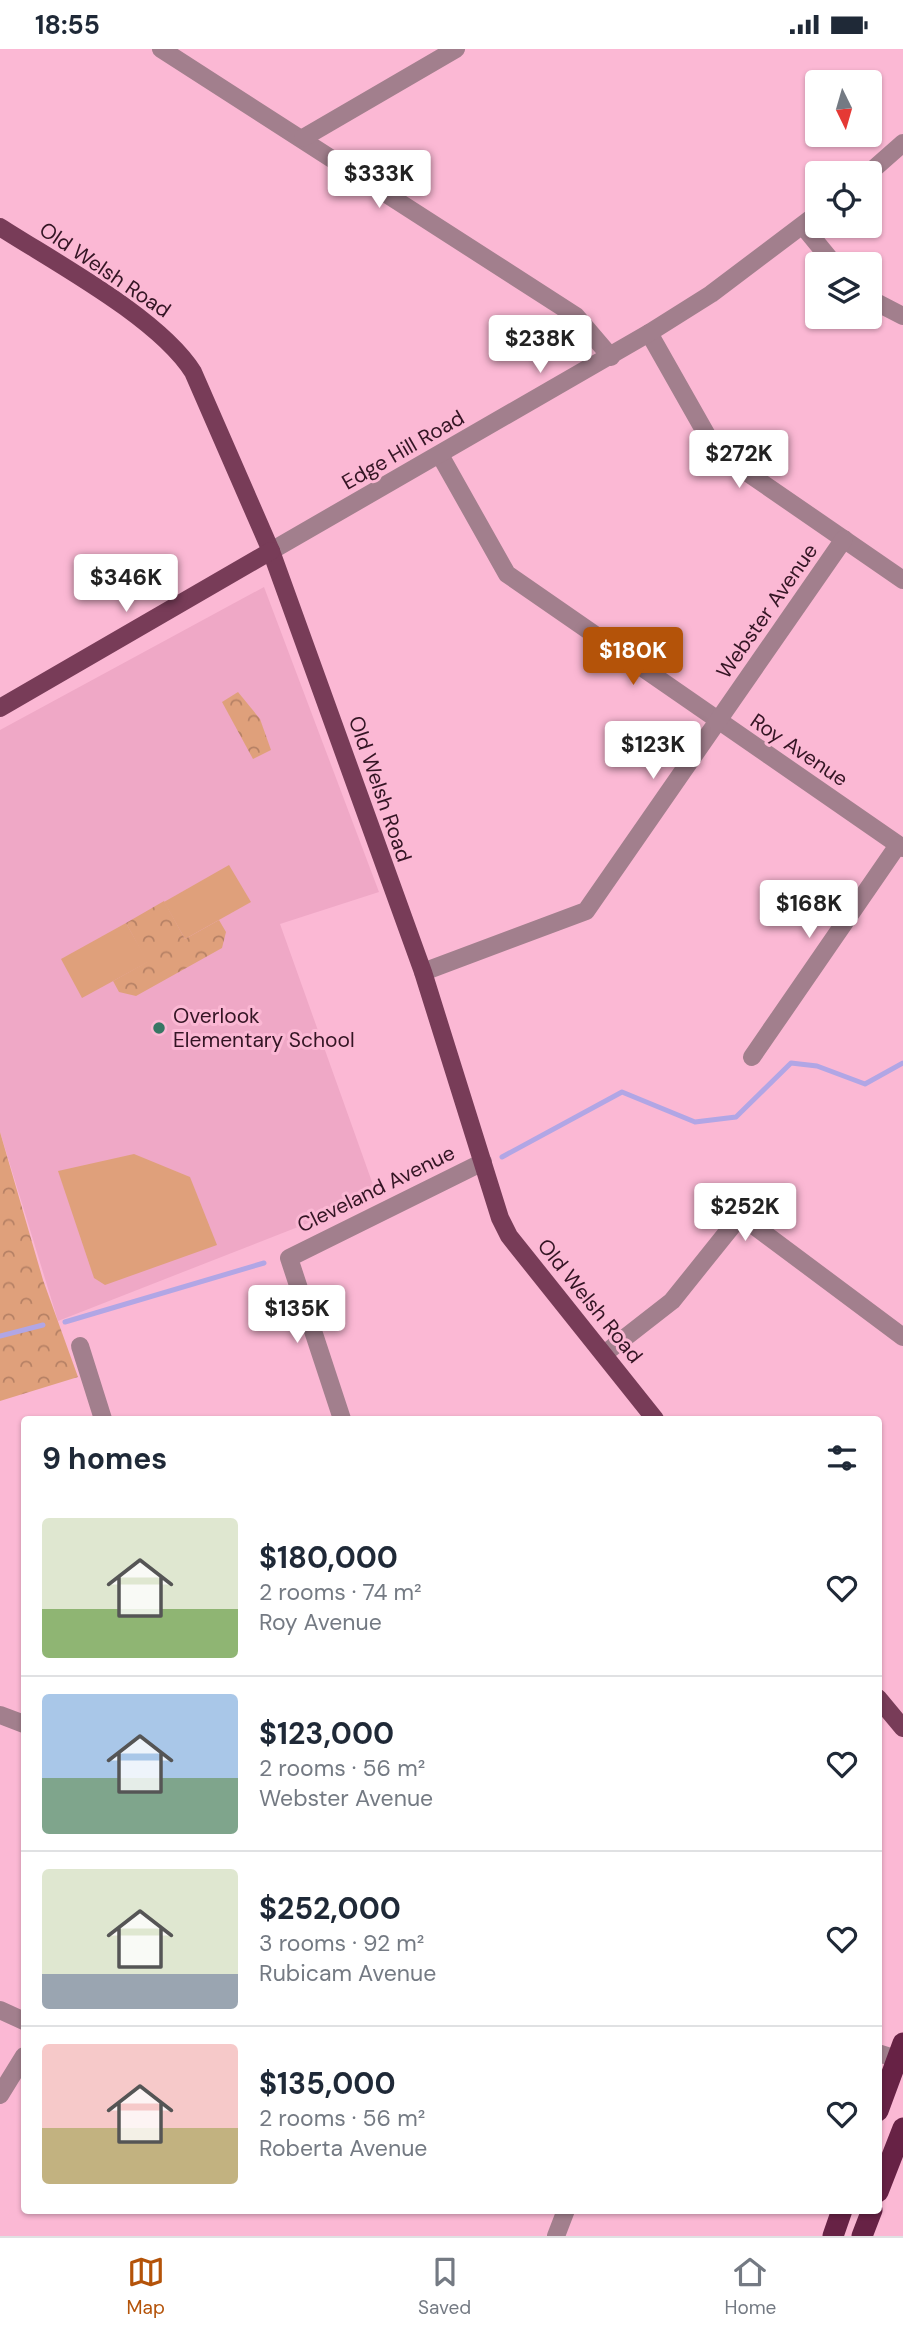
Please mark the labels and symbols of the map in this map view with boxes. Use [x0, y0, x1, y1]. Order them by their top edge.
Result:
north arrow [805, 70, 882, 147]
pin: $333K [330, 151, 428, 210]
street label: Old Welsh Road [34, 216, 176, 324]
pin: $238K [491, 315, 589, 375]
street label: Edge Hill Road [337, 404, 469, 496]
pin: $272K [690, 431, 788, 490]
street label: Webster Avenue [710, 538, 824, 684]
pin: $346K [77, 554, 175, 614]
pin: $180K [584, 627, 682, 687]
street label: Roy Avenue [745, 707, 853, 793]
street label: Old Welsh Road [342, 712, 418, 866]
pin: $123K [604, 721, 702, 781]
pin: $168K [760, 881, 858, 940]
place label: Overlook Elementary School [173, 1002, 355, 1054]
marker: Overlook Elementary School [151, 1020, 167, 1036]
street label: Cleveland Avenue [293, 1139, 459, 1239]
pin: $252K [696, 1183, 794, 1243]
street label: Old Welsh Road [531, 1233, 649, 1369]
pin: $135K [248, 1285, 346, 1345]

